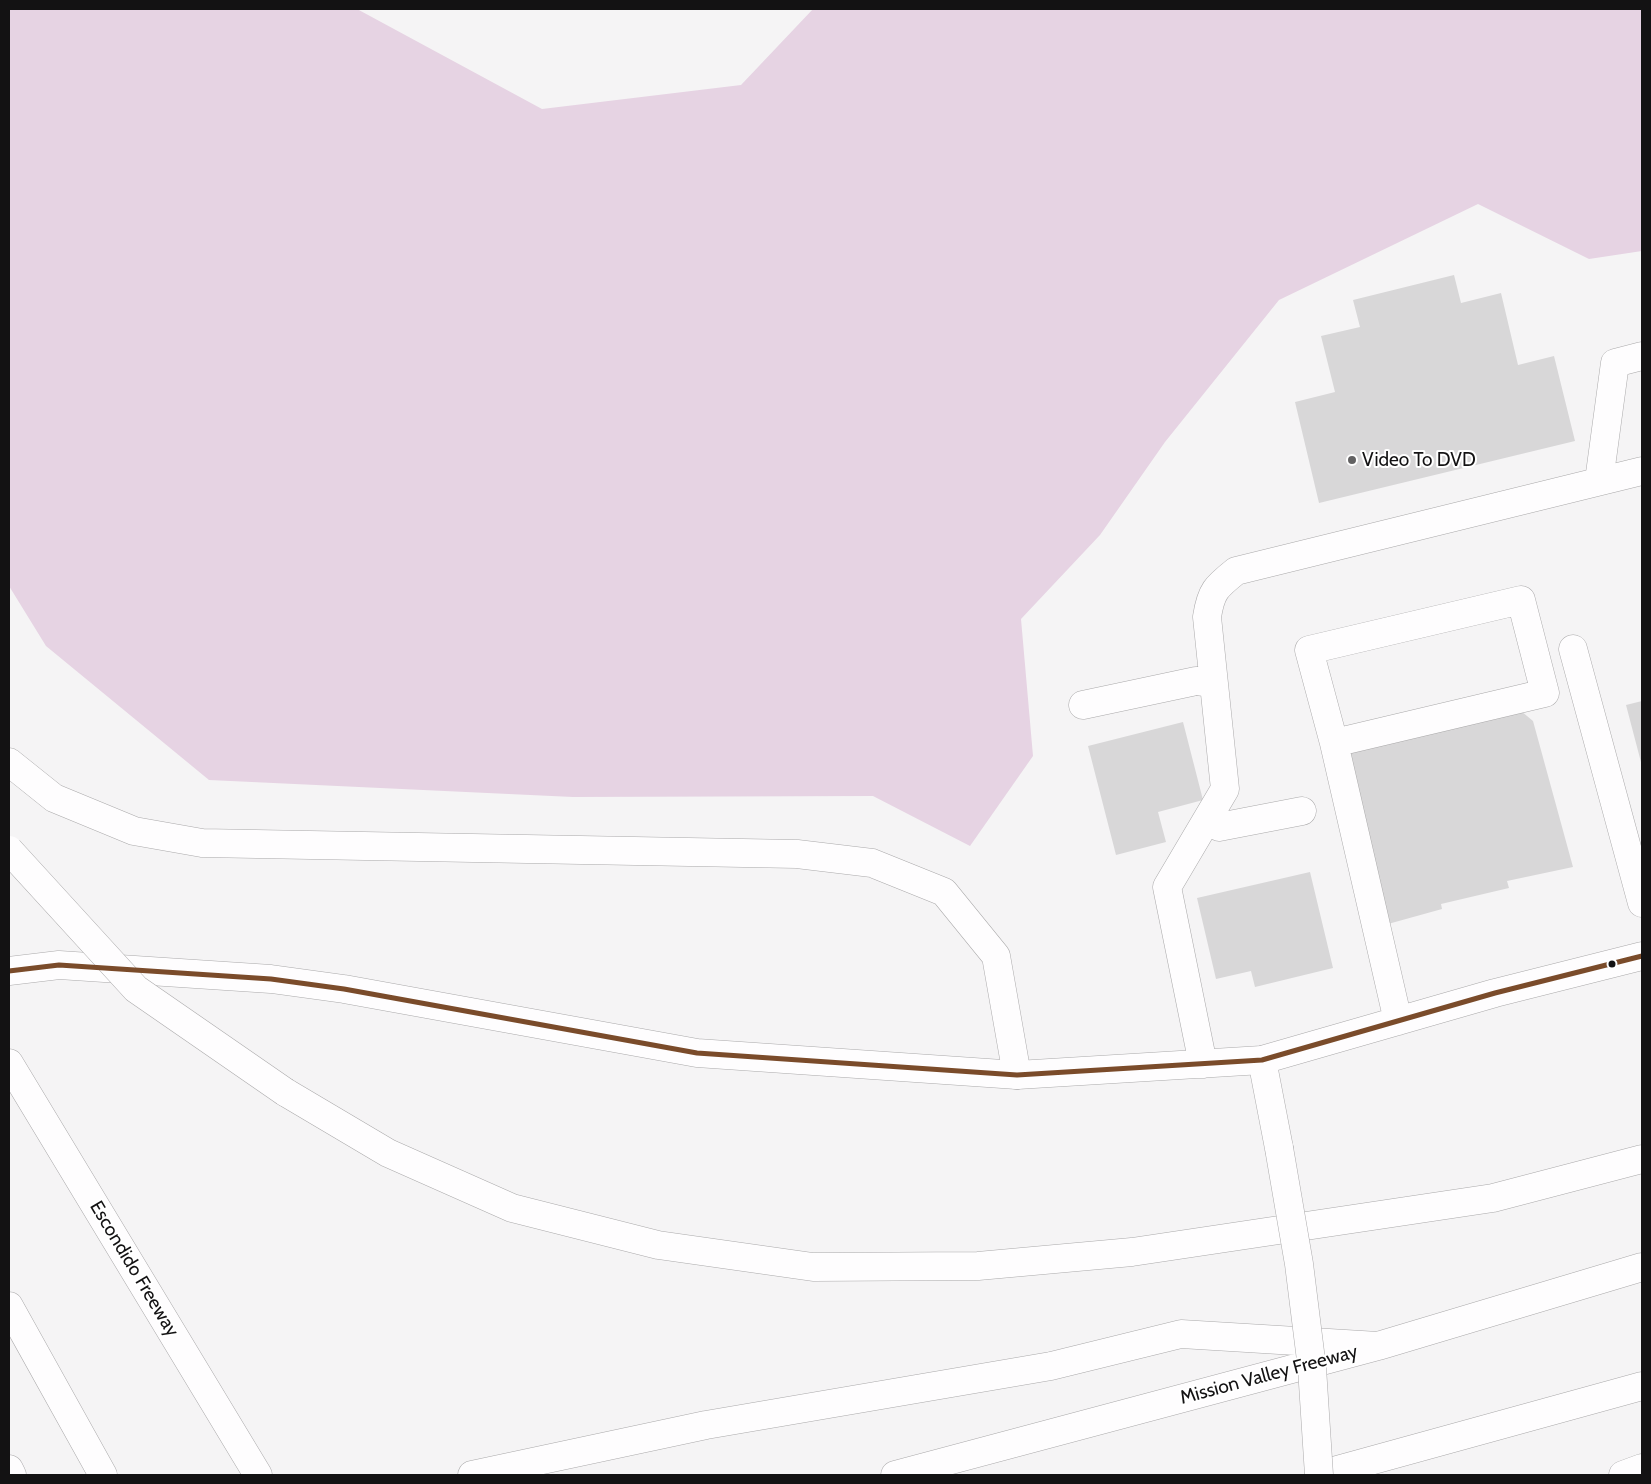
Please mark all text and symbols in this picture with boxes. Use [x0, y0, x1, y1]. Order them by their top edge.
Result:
place label: Video To DVD [1362, 449, 1476, 471]
marker: Video To DVD [1346, 454, 1358, 466]
unlabelled marker [1607, 959, 1617, 969]
street label: Escondido Freeway [85, 1197, 183, 1341]
street label: Mission Valley Freeway [1178, 1340, 1360, 1410]

